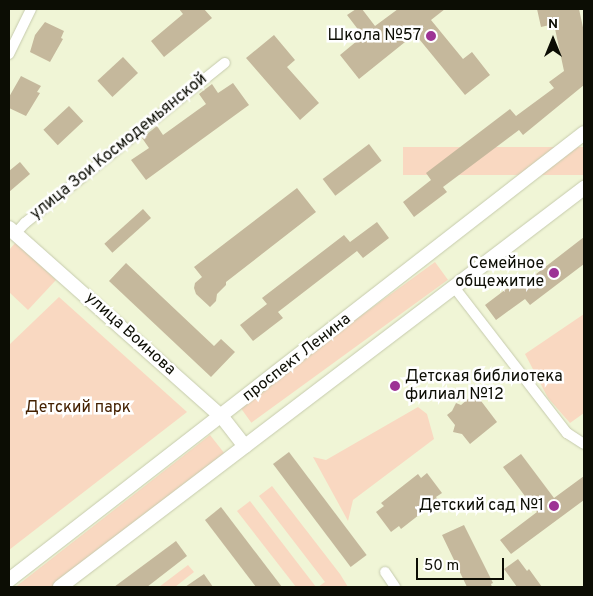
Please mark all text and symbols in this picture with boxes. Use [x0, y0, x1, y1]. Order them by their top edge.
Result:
north arrow [528, 15, 578, 65]
text: N [548, 16, 558, 33]
place label: Школа №57 [327, 26, 421, 46]
marker: Школа №57 [425, 30, 437, 42]
street label: улица Зои Космодемьянской [27, 70, 211, 224]
place label: Семейное общежитие [455, 254, 544, 292]
marker: Семейное общежитие [548, 267, 560, 279]
street label: улица Воинова [81, 288, 179, 380]
street label: проспект Ленина [239, 310, 355, 406]
place label: Детская библиотека филиал №12 [405, 367, 563, 405]
marker: Детская библиотека филиал №12 [389, 380, 401, 392]
park label: Детский парк [25, 398, 131, 418]
place label: Детский сад №1 [419, 496, 544, 516]
marker: Детский сад №1 [548, 500, 560, 512]
scale bar [418, 548, 506, 580]
text: 50 m [424, 557, 459, 576]

